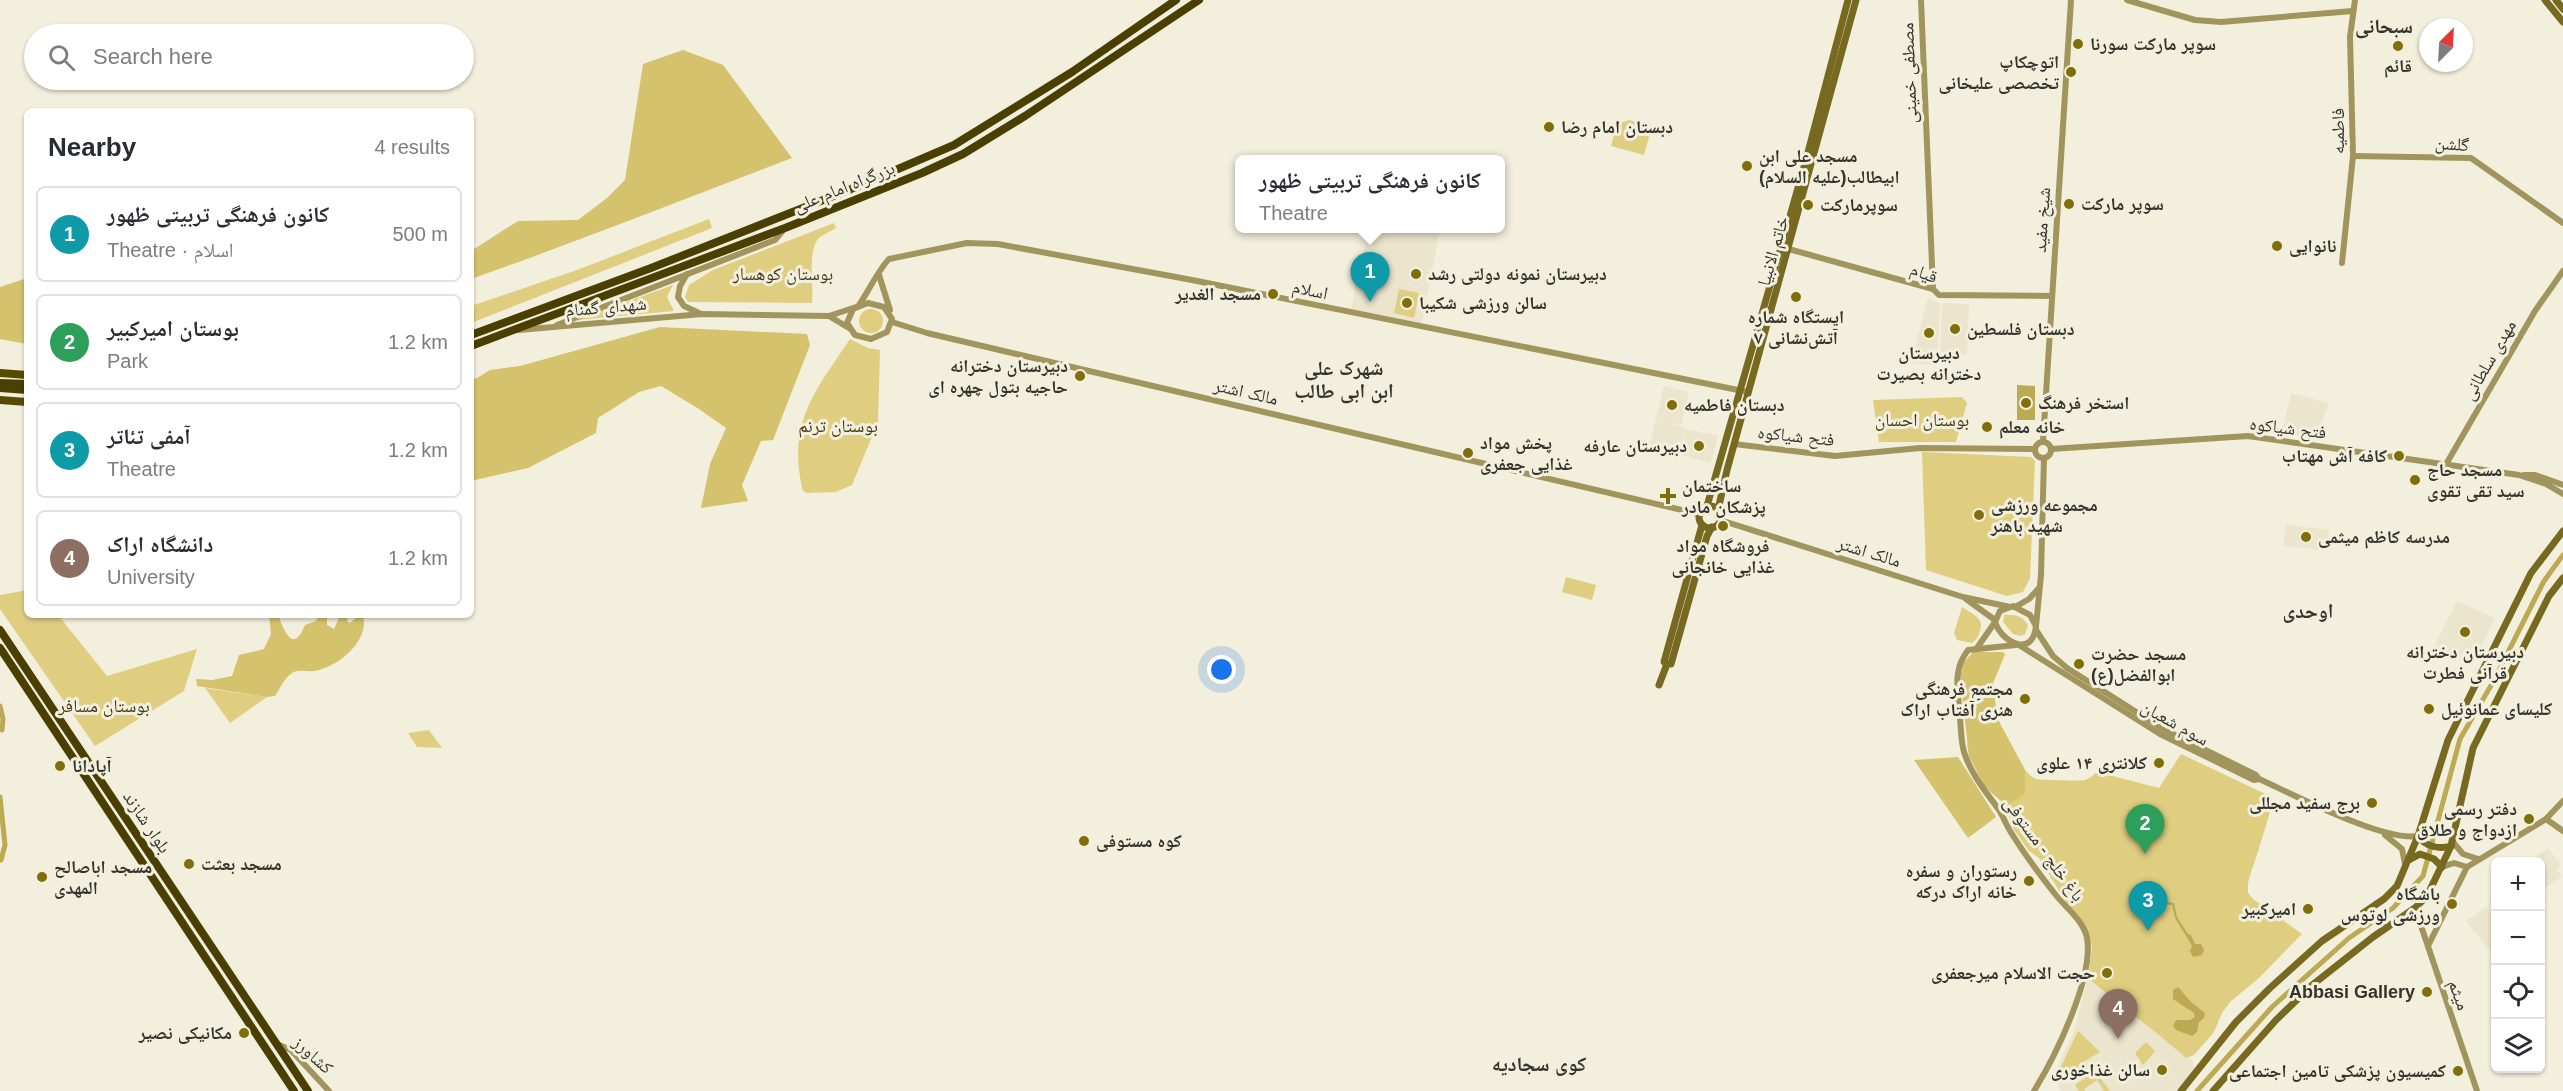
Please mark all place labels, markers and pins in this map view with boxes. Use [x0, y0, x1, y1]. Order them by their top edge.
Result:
place label: سوپر مارکت سورنا [2090, 34, 2216, 55]
marker: سوپر مارکت سورنا [2071, 37, 2085, 51]
marker: قائم [2391, 39, 2405, 53]
place label: اتوچکاپ تخصصی علیخانی [1939, 52, 2059, 94]
place label: قائم [2384, 56, 2412, 78]
marker: اتوچکاپ تخصصی علیخانی [2064, 65, 2078, 79]
place label: دبستان امام رضا [1561, 117, 1673, 139]
marker: دبستان امام رضا [1542, 120, 1556, 134]
place label: مسجد علی ابن ابیطالب(علیه السلام) [1759, 146, 1900, 189]
marker: مسجد علی ابن ابیطالب(علیه السلام) [1740, 159, 1754, 173]
place label: سوپر مارکت [2081, 194, 2164, 215]
place label: سوپرمارکت [1820, 195, 1898, 216]
marker: سوپر مارکت [2062, 197, 2076, 211]
marker: سوپرمارکت [1801, 198, 1815, 212]
place label: نانوایی [2289, 236, 2337, 257]
marker: نانوایی [2270, 239, 2284, 253]
pin: 1 [1350, 252, 1390, 302]
place label: دبیرستان نمونه دولتی رشد [1428, 264, 1607, 285]
marker: دبیرستان نمونه دولتی رشد [1409, 267, 1423, 281]
place label: مسجد الغدیر [1174, 284, 1261, 304]
marker: مسجد الغدیر [1266, 287, 1280, 301]
marker: ایستگاه شماره ۷ آتش‌نشانی [1789, 290, 1803, 304]
place label: سالن ورزشی شکیبا [1419, 293, 1547, 314]
marker: سالن ورزشی شکیبا [1400, 296, 1414, 310]
place label: ایستگاه شماره ۷ آتش‌نشانی [1748, 307, 1844, 349]
place label: دبستان فلسطین [1967, 319, 2075, 340]
marker: دبستان فلسطین [1948, 322, 1962, 336]
marker: دبیرستان دخترانه بصیرت [1922, 326, 1936, 340]
place label: دبیرستان دخترانه بصیرت [1877, 343, 1982, 385]
place label: دبیرستان دخترانه حاجیه بتول چهره ای [928, 356, 1068, 398]
marker: دبیرستان دخترانه حاجیه بتول چهره ای [1073, 369, 1087, 383]
place label: استخر فرهنگ [2038, 393, 2129, 413]
place label: دبستان فاطمیه [1684, 395, 1785, 416]
marker: استخر فرهنگ [2019, 396, 2033, 410]
marker: دبستان فاطمیه [1665, 398, 1679, 412]
place label: خانه معلم [1999, 417, 2066, 439]
marker: خانه معلم [1980, 420, 1994, 434]
place label: پخش مواد غذایی جعفری [1480, 433, 1572, 475]
place label: دبیرستان عارفه [1583, 436, 1687, 457]
marker: دبیرستان عارفه [1692, 439, 1706, 453]
marker: پخش مواد غذایی جعفری [1461, 446, 1475, 460]
place label: کافه آش مهتاب [2282, 446, 2387, 467]
marker: کافه آش مهتاب [2392, 449, 2406, 463]
place label: مسجد حاج سید تقی تقوی [2427, 460, 2525, 502]
marker: مسجد حاج سید تقی تقوی [2408, 473, 2422, 487]
place label: ساختمان پزشکان مادر [1681, 476, 1766, 518]
marker: ساختمان پزشکان مادر [1659, 487, 1677, 505]
place label: مجموعه ورزشی شهید باهنر [1990, 495, 2098, 537]
marker: مجموعه ورزشی شهید باهنر [1972, 508, 1986, 522]
marker: فروشگاه مواد غذایی خانجانی [1716, 519, 1730, 533]
place label: مدرسه كاظم ميثمى [2318, 527, 2450, 549]
marker: مدرسه كاظم ميثمى [2299, 530, 2313, 544]
place label: فروشگاه مواد غذایی خانجانی [1672, 536, 1774, 578]
marker: دبیرستان دخترانه قرآنی فطرت [2458, 625, 2472, 639]
place label: دبیرستان دخترانه قرآنی فطرت [2406, 642, 2524, 684]
place label: مسجد حضرت ابوالفضل(ع) [2091, 644, 2186, 686]
marker: مسجد حضرت ابوالفضل(ع) [2072, 657, 2086, 671]
place label: مجتمع فرهنگی هنری آفتاب اراک [1901, 679, 2013, 721]
marker: مجتمع فرهنگی هنری آفتاب اراک [2018, 692, 2032, 706]
place label: کلیسای عمانوئیل [2441, 699, 2552, 720]
marker: کلیسای عمانوئیل [2422, 702, 2436, 716]
place label: کلانتری ۱۴ علوی [2036, 753, 2147, 774]
place label: آپادانا [72, 756, 112, 777]
marker: کلانتری ۱۴ علوی [2152, 756, 2166, 770]
marker: آپادانا [53, 759, 67, 773]
place label: برج سفید مجللی [2249, 793, 2360, 814]
marker: برج سفید مجللی [2365, 796, 2379, 810]
place label: دفتر رسمی ازدواج و طلاق [2417, 799, 2517, 841]
pin: 2 [2126, 804, 2164, 854]
marker: دفتر رسمی ازدواج و طلاق [2522, 812, 2536, 826]
place label: کوه مستوفی [1096, 831, 1182, 852]
marker: کوه مستوفی [1077, 834, 1091, 848]
place label: مسجد بعثت [201, 854, 282, 875]
place label: مسجد اباصالح المهدی [54, 857, 152, 899]
marker: مسجد بعثت [182, 857, 196, 871]
place label: رستوران و سفره خانه اراک درکه [1906, 861, 2017, 902]
marker: مسجد اباصالح المهدی [35, 870, 49, 884]
marker: رستوران و سفره خانه اراک درکه [2022, 874, 2036, 888]
pin: 3 [2128, 882, 2168, 931]
place label: باشگاه ورزشی لوتوس [2341, 884, 2440, 926]
marker: باشگاه ورزشی لوتوس [2445, 897, 2459, 911]
place label: امیرکبیر [2241, 899, 2296, 920]
marker: امیرکبیر [2301, 902, 2315, 916]
place label: حجت الاسلام میرجعفری [1931, 963, 2095, 985]
marker: حجت الاسلام میرجعفری [2100, 966, 2114, 980]
place label: Abbasi Gallery [2289, 982, 2415, 1002]
marker: Abbasi Gallery [2420, 985, 2434, 999]
pin: 4 [2098, 990, 2138, 1039]
place label: مکانیکی نصیر [138, 1023, 232, 1044]
marker: مکانیکی نصیر [237, 1026, 251, 1040]
place label: سالن غذاخوری [2051, 1060, 2150, 1081]
place label: کمیسیون پزشکی تامین اجتماعی [2229, 1061, 2446, 1082]
marker: سالن غذاخوری [2155, 1063, 2169, 1077]
marker: کمیسیون پزشکی تامین اجتماعی [2451, 1064, 2465, 1078]

